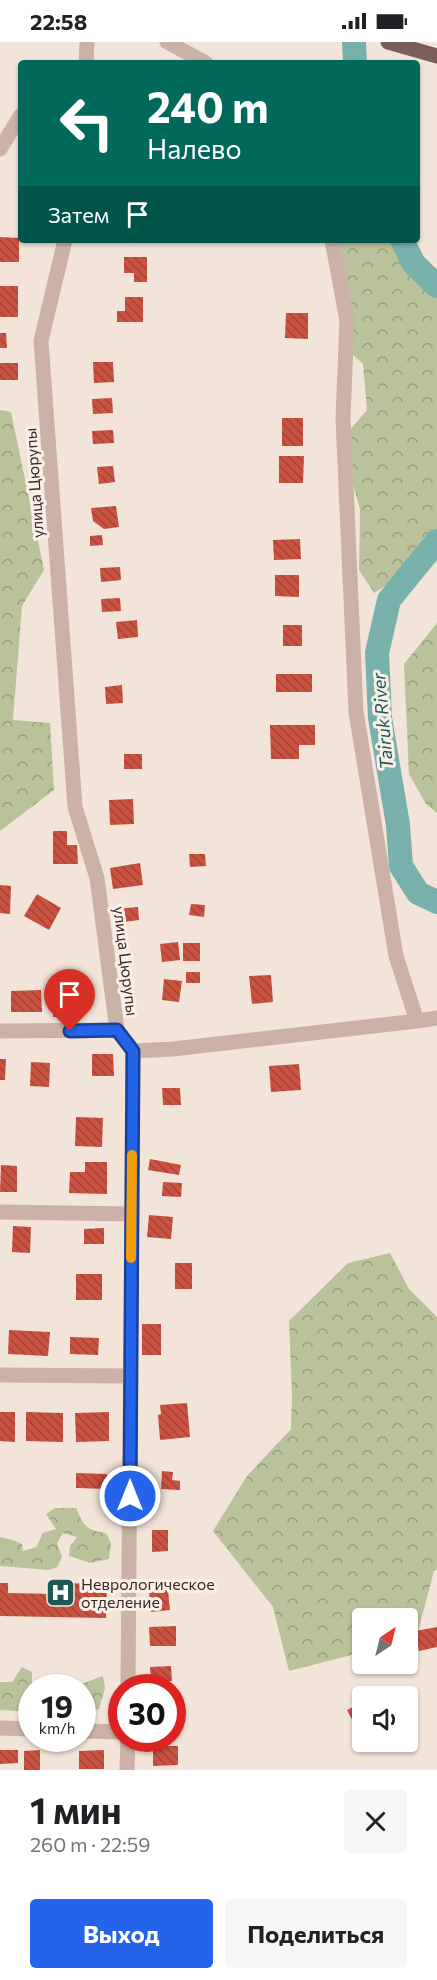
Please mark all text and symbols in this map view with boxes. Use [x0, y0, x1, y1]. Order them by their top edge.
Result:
text: 22:58 [30, 8, 87, 35]
text: 240 m [147, 80, 269, 132]
icon: left [48, 84, 126, 162]
text: Налево [147, 132, 242, 165]
icon: arrive [121, 198, 154, 231]
text: Затем [48, 201, 109, 228]
street label: улица Цюрупы [20, 427, 47, 539]
water label: Tairuk River [367, 671, 397, 770]
street label: улица Цюрупы [110, 905, 143, 1017]
pin [44, 969, 95, 1031]
icon: arrive [53, 978, 86, 1011]
position arrow [98, 1464, 162, 1528]
place label: Неврологическое отделение [81, 1574, 215, 1611]
hospital icon: Неврологическое отделение [44, 1577, 76, 1609]
north arrow [352, 1608, 418, 1674]
map controls [352, 1608, 418, 1752]
speed limit sign: 30 [108, 1674, 186, 1752]
button: sound [352, 1686, 418, 1752]
text: 19 [41, 1687, 73, 1724]
text: km/h [39, 1719, 75, 1737]
text: 1 мин [30, 1787, 122, 1831]
button: close [344, 1790, 407, 1853]
text: 260 m · 22:59 [30, 1832, 150, 1856]
button: Выход [30, 1899, 213, 1968]
button: Поделиться [225, 1899, 407, 1968]

